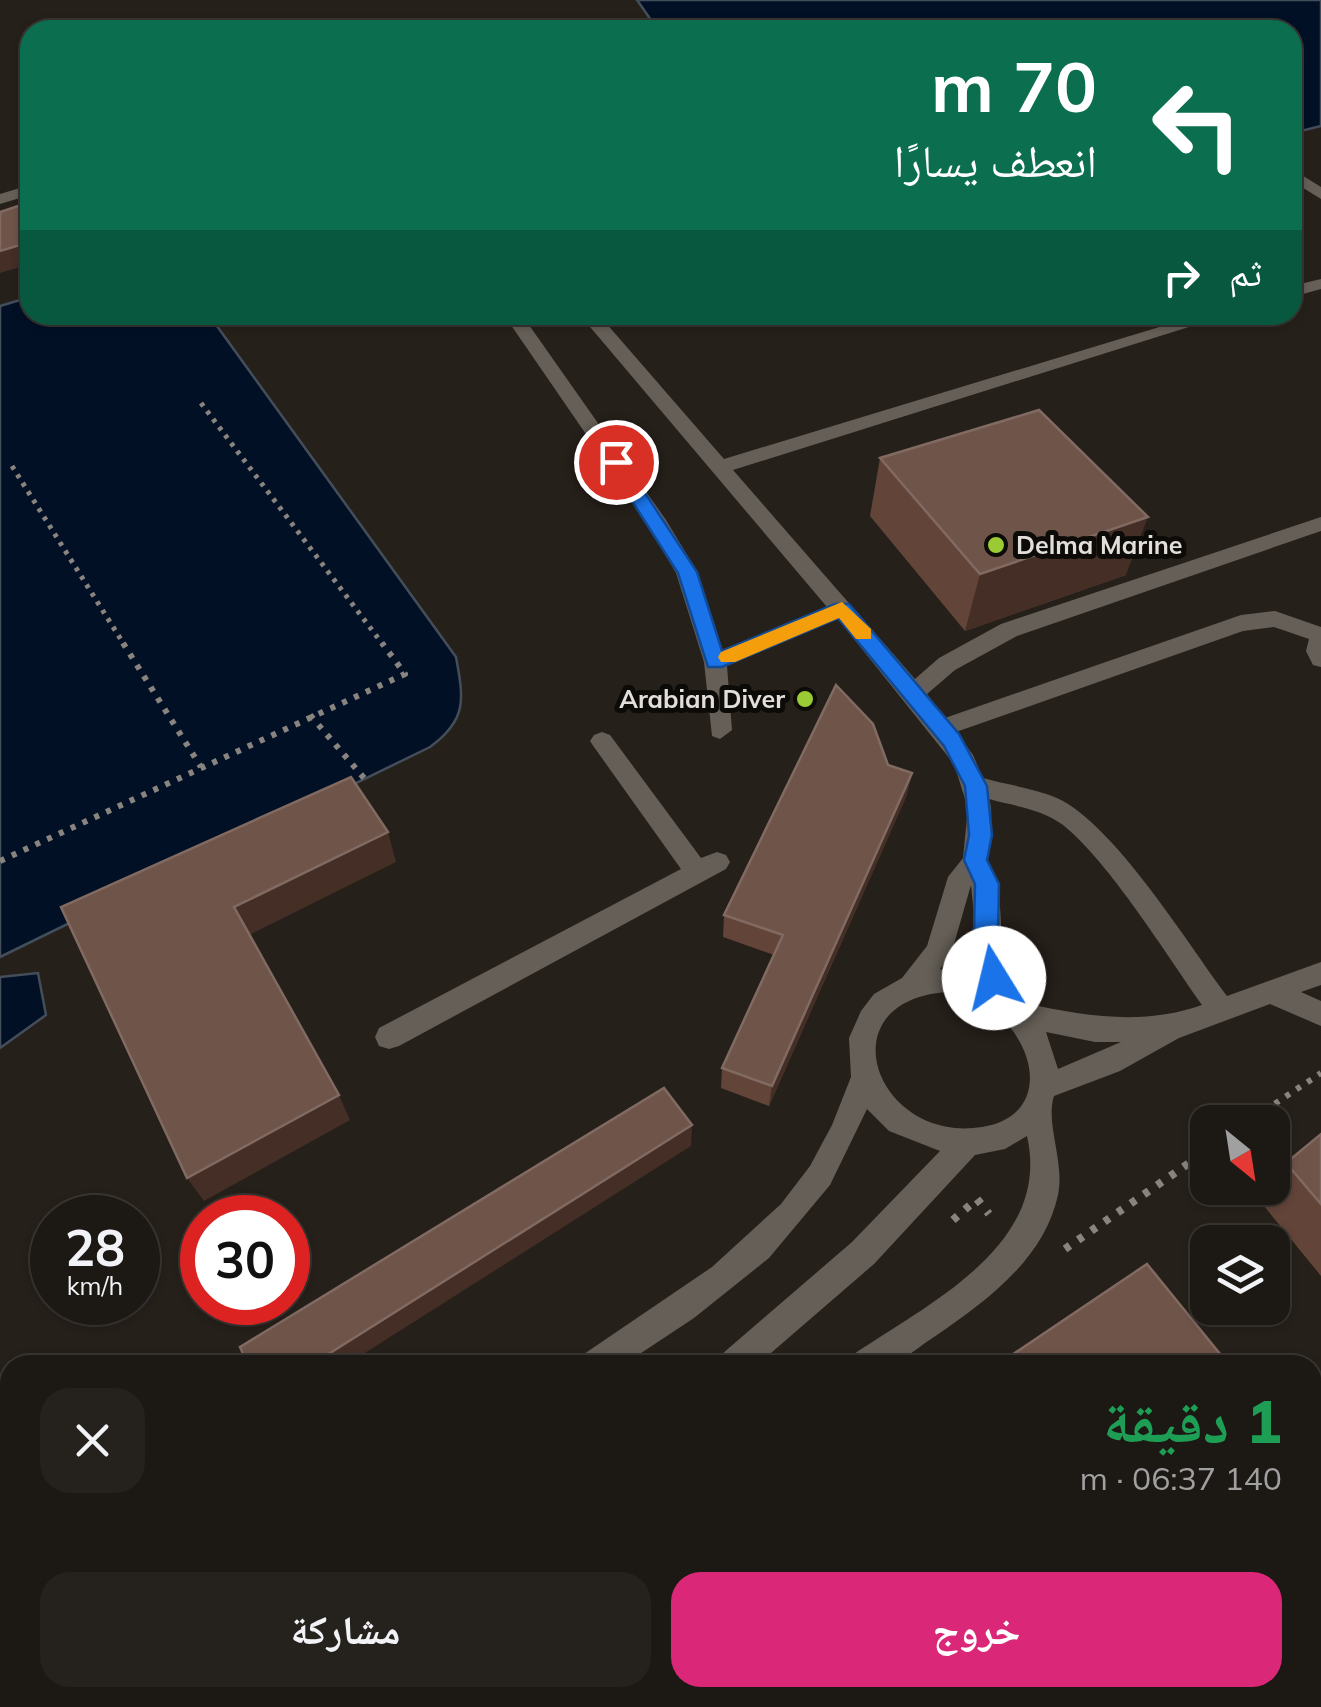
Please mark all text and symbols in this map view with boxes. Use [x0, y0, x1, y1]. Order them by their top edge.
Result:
text: 70 m [931, 42, 1097, 130]
icon: left [1132, 60, 1262, 190]
text: انعطف يسارًا [894, 132, 1097, 188]
text: ثم [1229, 248, 1262, 296]
icon: right [1154, 250, 1209, 305]
pin [574, 420, 659, 505]
icon: arrive [589, 435, 644, 490]
place label: Delma Marine [1016, 529, 1182, 560]
marker: Delma Marine [985, 534, 1007, 556]
place label: Arabian Diver [619, 683, 785, 714]
marker: Arabian Diver [794, 688, 816, 710]
position arrow [942, 926, 1046, 1030]
north arrow [1190, 1105, 1290, 1205]
map controls [1190, 1105, 1290, 1325]
speed limit sign: 30 [180, 1195, 310, 1325]
text: 28 [65, 1216, 125, 1279]
button: layers [1190, 1225, 1290, 1325]
text: km/h [67, 1270, 123, 1301]
text: 1 دقيقة [1103, 1383, 1282, 1458]
button: close [40, 1388, 145, 1493]
text: 140 m · 06:37 [1080, 1458, 1282, 1498]
button: مشاركة [40, 1572, 651, 1687]
button: خروج [671, 1572, 1282, 1687]

